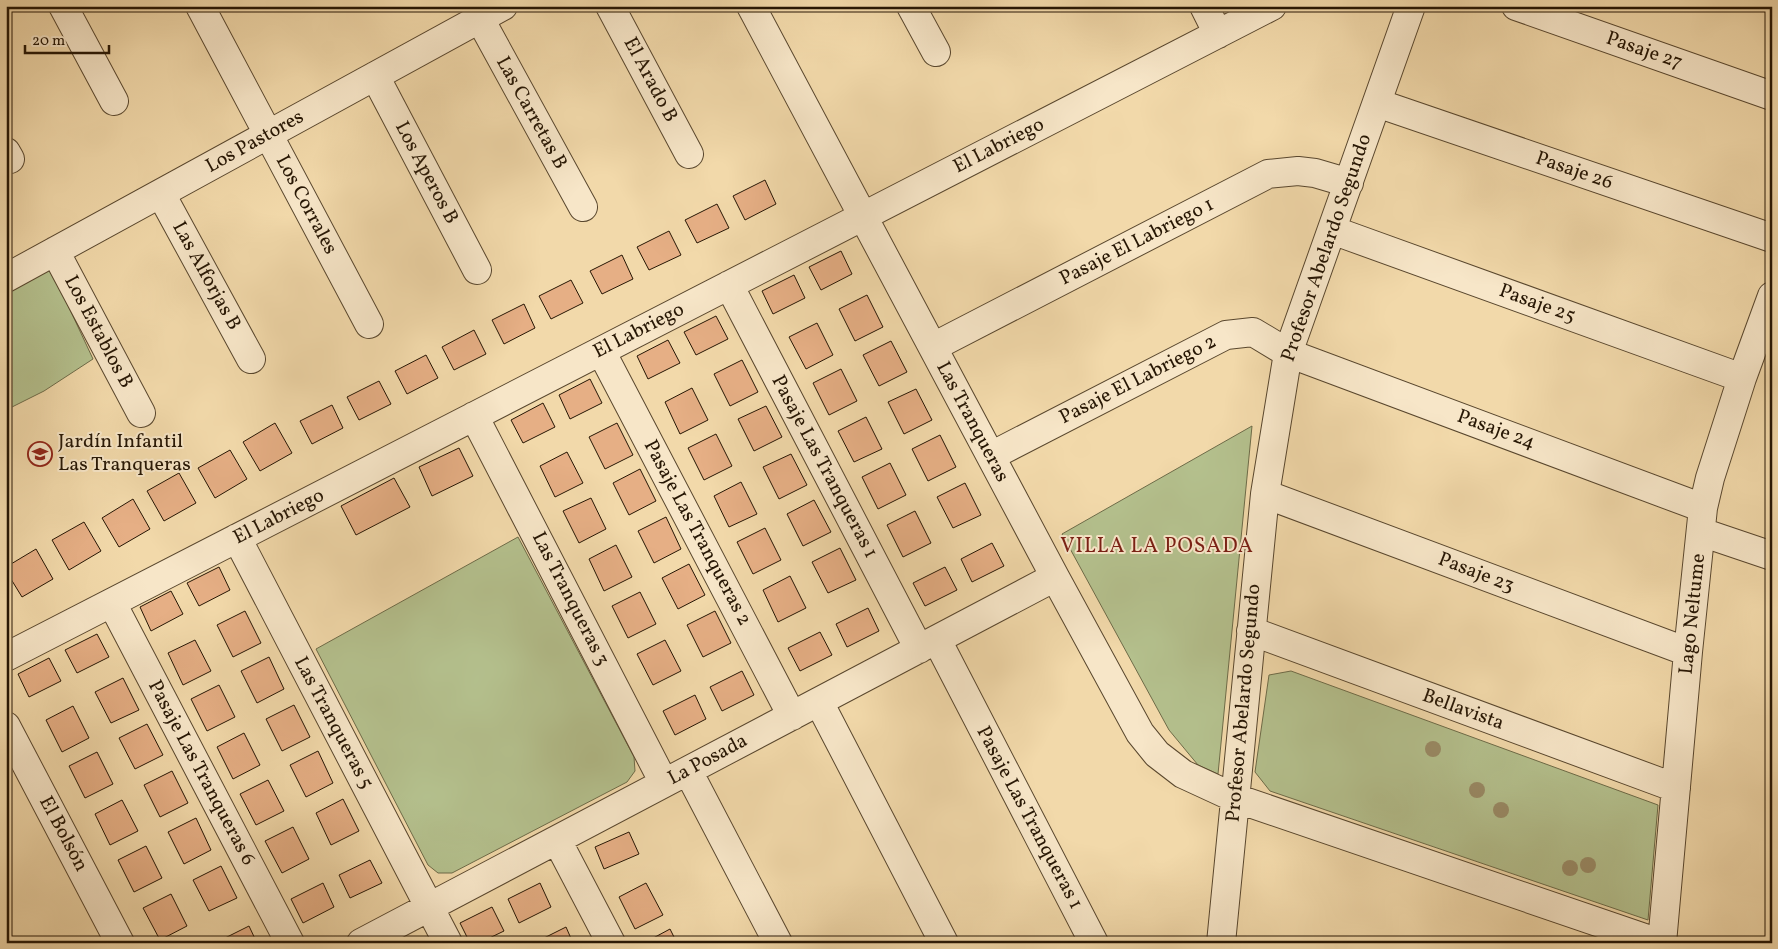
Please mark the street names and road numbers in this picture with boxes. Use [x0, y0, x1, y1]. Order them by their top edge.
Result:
street label: Pasaje 27 [1602, 25, 1686, 77]
street label: El Arado B [616, 32, 684, 128]
street label: Las Carretas B [488, 52, 574, 174]
street label: Los Pastores [201, 103, 309, 181]
street label: El Labriego [949, 111, 1049, 181]
street label: Los Aperos B [387, 117, 465, 229]
street label: Profesor Abelardo Segundo [1275, 130, 1379, 366]
street label: Pasaje 26 [1532, 145, 1616, 197]
street label: Los Corrales [268, 150, 344, 260]
street label: Pasaje El Labriego 1 [1055, 191, 1219, 293]
street label: Las Alforjas B [165, 217, 247, 335]
street label: Los Establos B [56, 271, 140, 393]
street label: Pasaje 25 [1495, 277, 1579, 331]
street label: El Labriego [589, 296, 689, 366]
street label: Pasaje El Labriego 2 [1055, 328, 1221, 432]
street label: Las Tranqueras [928, 357, 1016, 487]
street label: Pasaje Las Tranqueras 1 [764, 370, 884, 564]
street label: Pasaje 24 [1453, 403, 1539, 457]
street label: Pasaje Las Tranqueras 2 [636, 435, 758, 631]
street label: El Labriego [229, 482, 329, 552]
street label: Las Tranqueras 3 [524, 527, 616, 671]
street label: Pasaje 23 [1434, 546, 1518, 600]
street label: Lago Neltume [1673, 552, 1713, 676]
street label: Profesor Abelardo Segundo [1220, 583, 1268, 823]
street label: Las Tranqueras 5 [286, 652, 380, 794]
street label: Pasaje Las Tranqueras 6 [140, 675, 262, 871]
street label: Bellavista [1418, 682, 1508, 738]
street label: Pasaje Las Tranqueras 1 [969, 721, 1089, 915]
street label: La Posada [663, 727, 753, 793]
street label: El Bolsón [31, 791, 95, 877]

